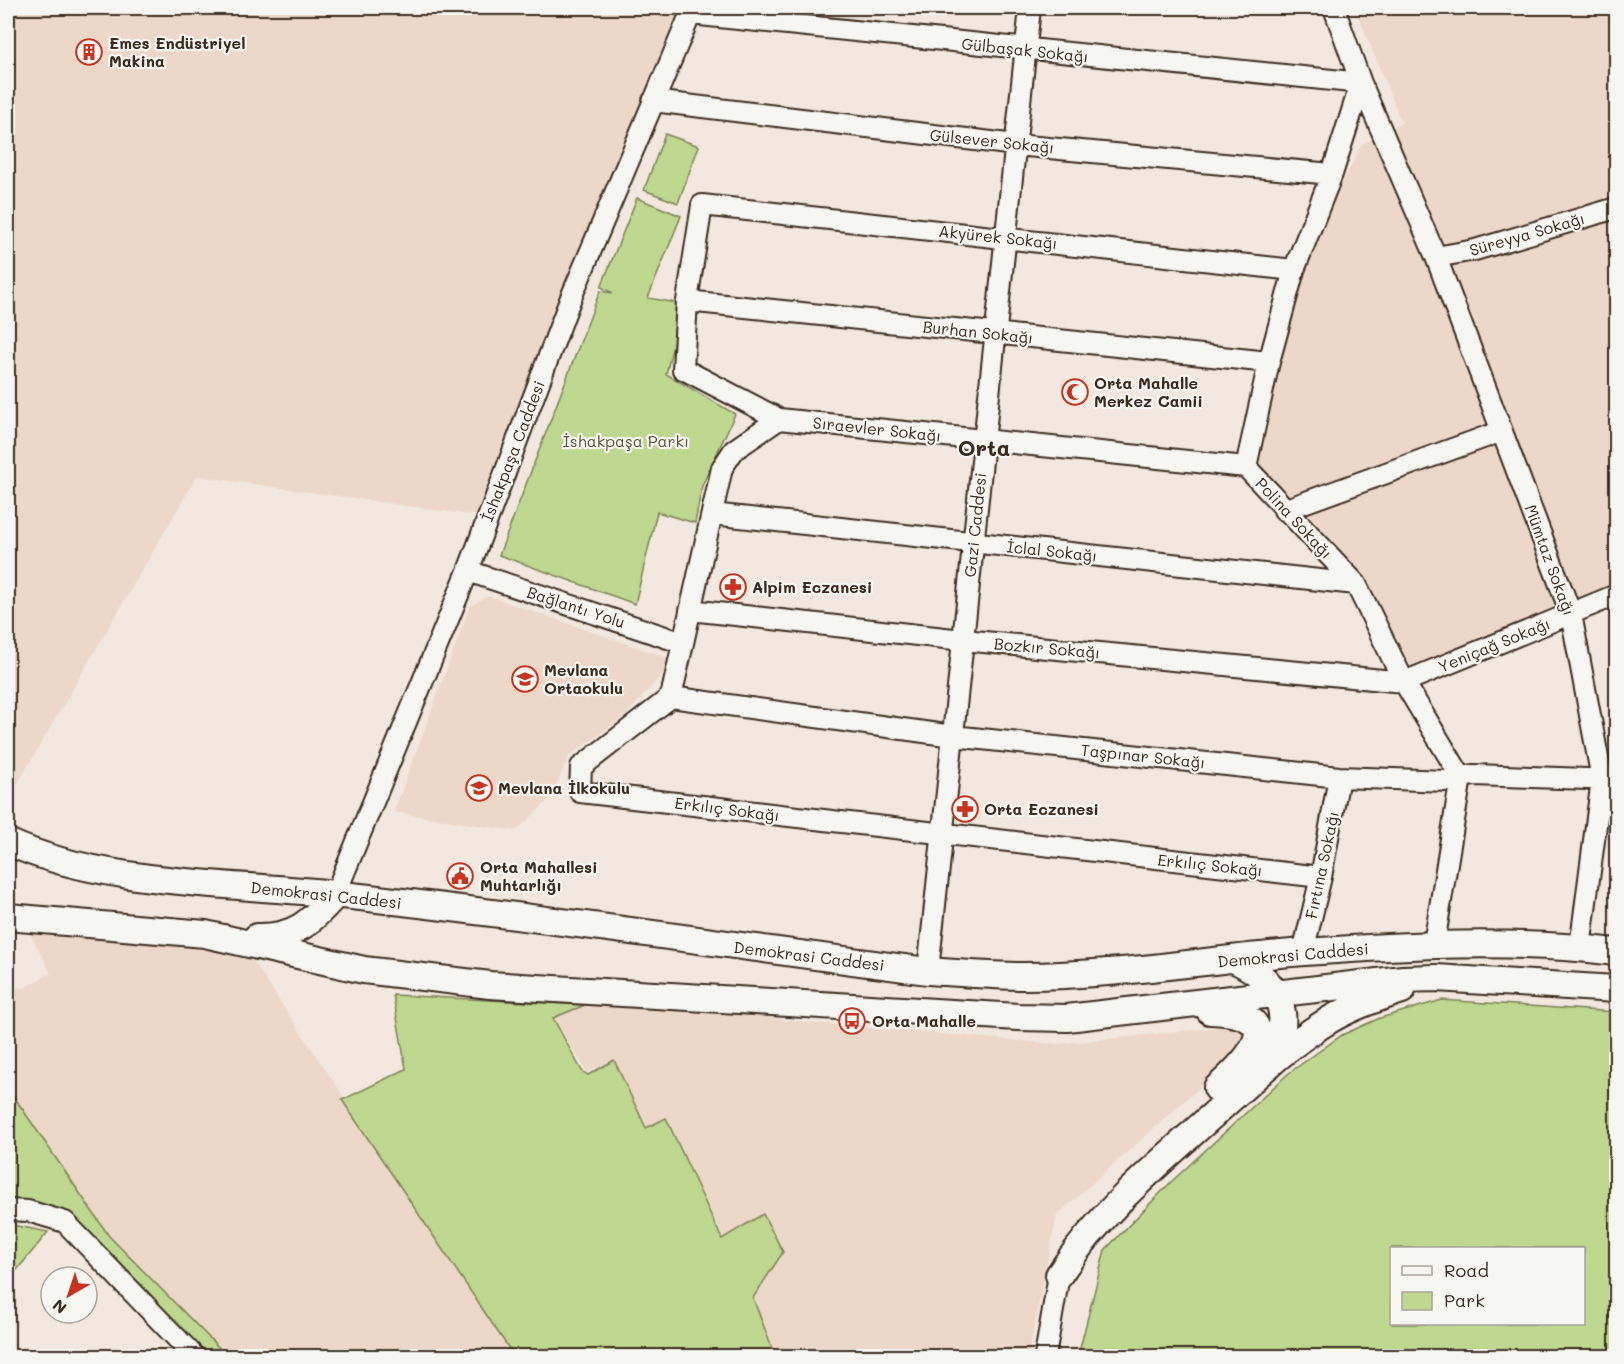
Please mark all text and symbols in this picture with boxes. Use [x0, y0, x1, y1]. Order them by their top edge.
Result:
place label: Emes Endüstriyel Makina [109, 32, 245, 71]
street label: Gülbaşak Sokağı [961, 32, 1090, 67]
building icon: Emes Endüstriyel Makina [74, 37, 104, 67]
street label: Gülsever Sokağı [929, 124, 1055, 157]
street label: Süreyya Sokağı [1467, 207, 1587, 260]
street label: Akyürek Sokağı [938, 220, 1059, 253]
street label: Burhan Sokağı [922, 315, 1034, 348]
place label: Orta Mahalle Merkez Camii [1094, 372, 1203, 411]
street label: İshakpaşa Caddesi [476, 377, 549, 524]
mosque icon: Orta Mahalle Merkez Camii [1060, 377, 1090, 407]
street label: Sıraevler Sokağı [812, 411, 942, 446]
park label: İshakpaşa Parkı [563, 430, 689, 451]
district label: Orta [958, 433, 1010, 462]
street label: Gazi Caddesi [959, 472, 990, 578]
street label: Polina Sokağı [1251, 473, 1337, 563]
street label: Mümtaz Sokağı [1521, 501, 1580, 618]
street label: İclal Sokağı [1006, 535, 1098, 566]
pharmacy icon: Alpim Eczanesi [718, 572, 748, 602]
place label: Alpim Eczanesi [752, 576, 872, 597]
street label: Bağlantı Yolu [524, 581, 628, 632]
street label: Yeniçağ Sokağı [1435, 612, 1553, 677]
street label: Bozkır Sokağı [993, 632, 1101, 663]
place label: Mevlana Ortaokulu [544, 659, 623, 698]
school or university icon: Mevlana Ortaokulu [510, 664, 540, 694]
street label: Taşpınar Sokağı [1080, 739, 1206, 772]
school or university icon: Mevlana İlkokulu [464, 773, 494, 803]
place label: Mevlana İlkokulu [498, 777, 630, 798]
street label: Erkılıç Sokağı [673, 792, 781, 825]
pharmacy icon: Orta Eczanesi [950, 794, 980, 824]
place label: Orta Eczanesi [984, 798, 1099, 819]
street label: Fırtına Sokağı [1300, 809, 1343, 921]
street label: Erkılıç Sokağı [1156, 849, 1264, 880]
place label: Orta Mahallesi Muhtarlığı [480, 856, 598, 895]
public building icon: Orta Mahallesi Muhtarlığı [445, 861, 475, 891]
street label: Demokrasi Caddesi [250, 876, 403, 913]
street label: Demokrasi Caddesi [733, 936, 886, 975]
street label: Demokrasi Caddesi [1216, 937, 1369, 972]
bus stop icon: Orta Mahalle [837, 1006, 867, 1036]
place label: Orta Mahalle [872, 1010, 976, 1031]
legend [1390, 1247, 1585, 1325]
text: Road [1444, 1258, 1489, 1282]
north arrow [39, 1265, 99, 1325]
text: Park [1444, 1288, 1485, 1312]
text: N [48, 1295, 71, 1319]

